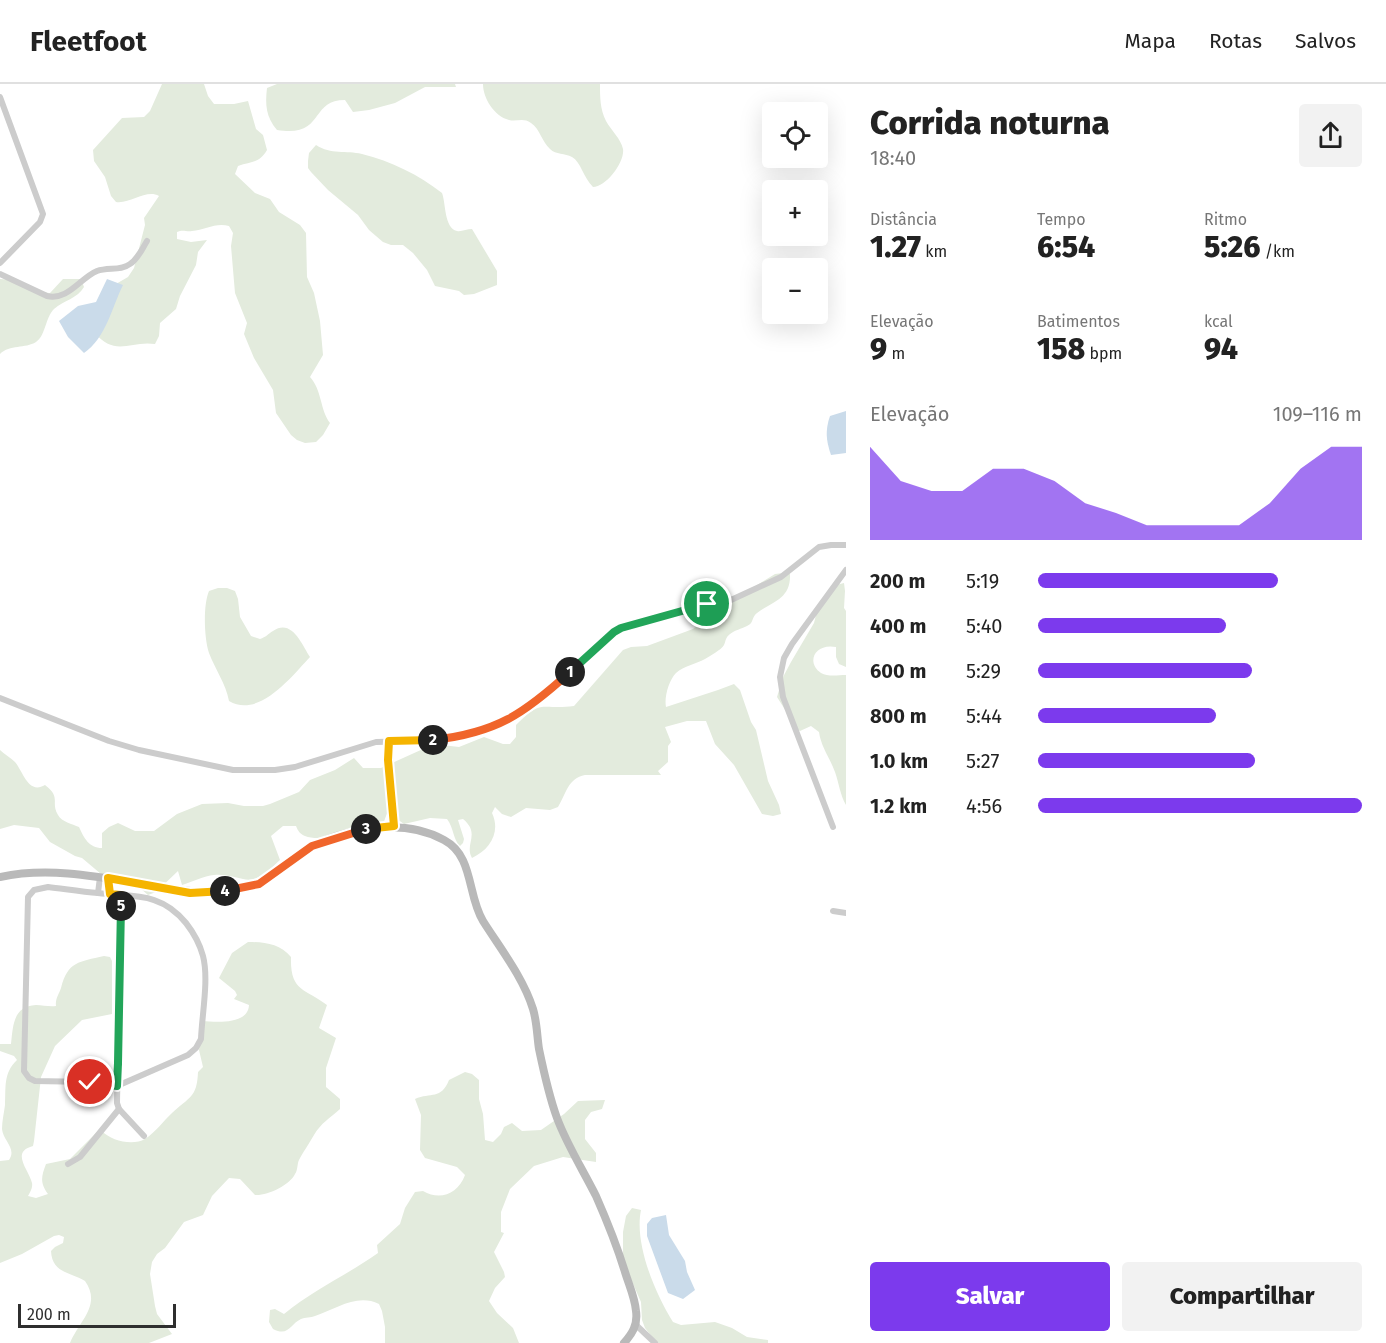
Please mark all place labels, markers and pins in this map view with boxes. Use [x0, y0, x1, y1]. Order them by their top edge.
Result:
pin [681, 578, 732, 629]
pin: 1 [555, 657, 585, 687]
pin: 2 [418, 725, 448, 755]
pin: 3 [351, 814, 381, 844]
pin: 4 [210, 876, 240, 906]
pin: 5 [106, 891, 136, 921]
pin [64, 1056, 115, 1107]

